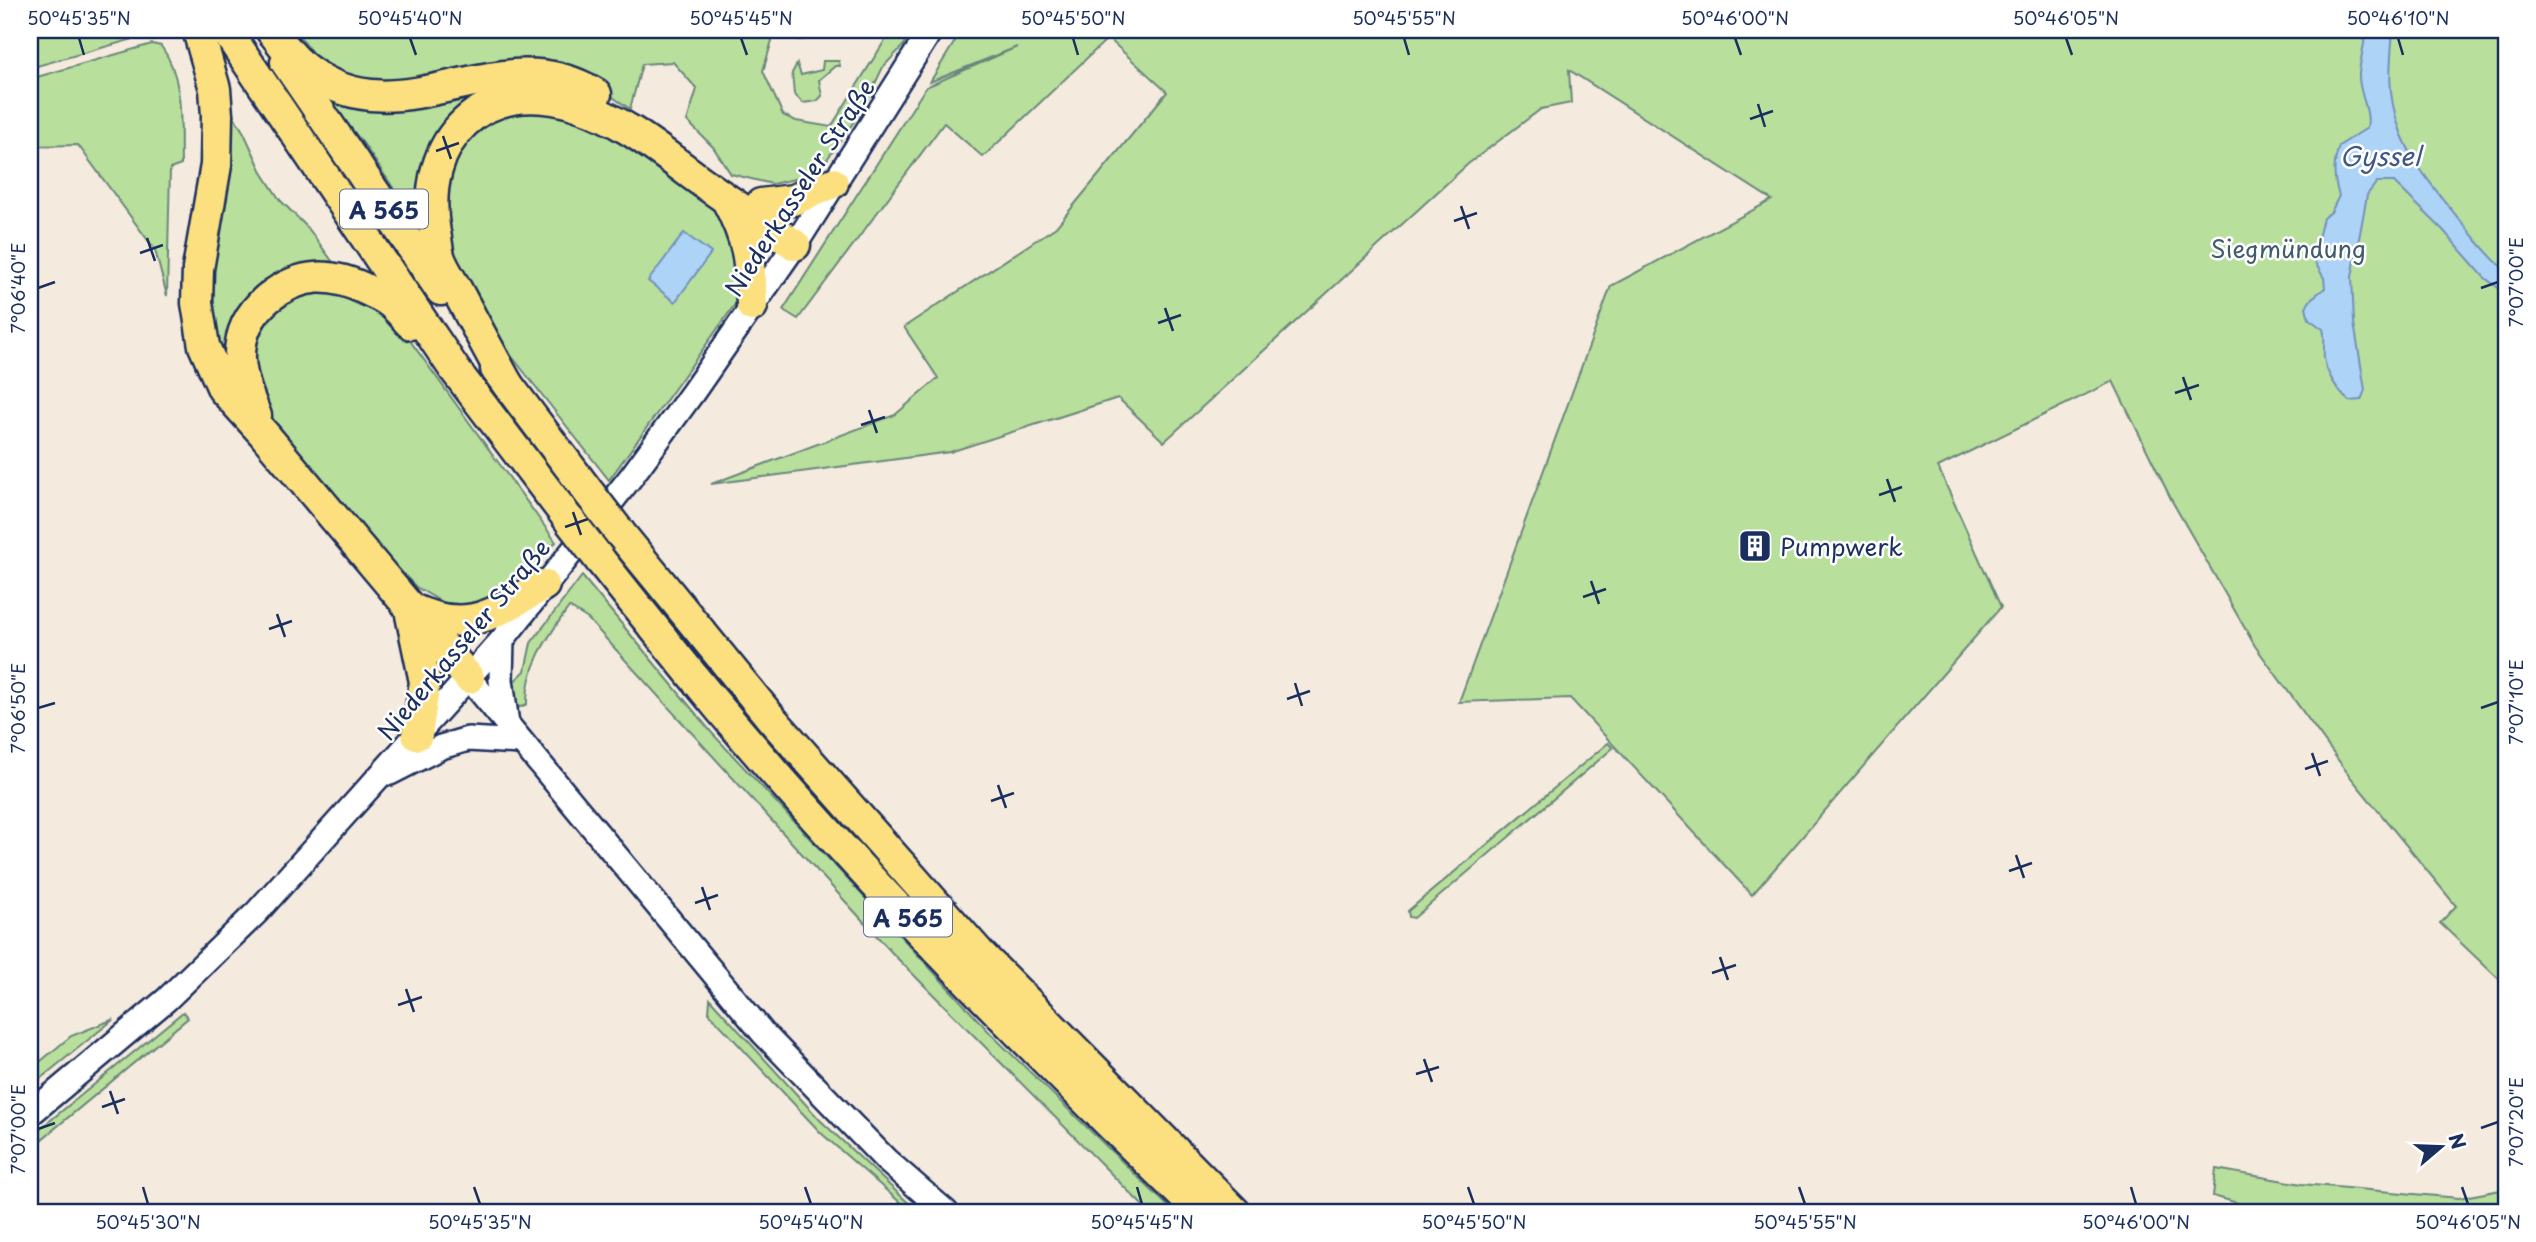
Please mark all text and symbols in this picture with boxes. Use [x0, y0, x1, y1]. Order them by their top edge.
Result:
text: 50°45'35"N [27, 4, 131, 31]
text: 50°45'40"N [357, 4, 463, 31]
text: 50°45'45"N [689, 4, 793, 31]
text: 50°45'50"N [1021, 4, 1126, 31]
text: 50°45'55"N [1352, 4, 1456, 31]
text: 50°46'00"N [1681, 4, 1789, 31]
text: 50°46'05"N [2013, 4, 2119, 31]
text: 50°46'10"N [2346, 4, 2450, 31]
street label: Niederkasseler Straße [715, 71, 883, 303]
water label: Gyssel [2339, 136, 2425, 175]
road number: A 565 [340, 190, 428, 229]
park label: Siegmündung [2210, 230, 2366, 266]
text: 7°07'00"E [2502, 237, 2529, 327]
text: 7°06'40"E [4, 242, 31, 334]
building icon: Pumpwerk [1736, 527, 1774, 565]
place label: Pumpwerk [1780, 528, 1903, 564]
street label: Niederkasseler Straße [368, 531, 558, 747]
text: 7°07'10"E [2502, 659, 2529, 745]
text: 7°06'50"E [4, 663, 31, 753]
road number: A 565 [864, 898, 952, 936]
text: 7°07'20"E [2502, 1077, 2529, 1167]
text: 7°07'00"E [4, 1084, 31, 1174]
north arrow [2406, 1112, 2476, 1182]
text: N [2442, 1129, 2474, 1153]
text: 50°45'30"N [95, 1208, 201, 1235]
text: 50°45'35"N [428, 1208, 532, 1235]
text: 50°45'40"N [758, 1208, 864, 1235]
text: 50°45'45"N [1090, 1208, 1194, 1235]
text: 50°45'50"N [1422, 1208, 1527, 1235]
text: 50°45'55"N [1753, 1208, 1857, 1235]
text: 50°46'00"N [2082, 1208, 2190, 1235]
text: 50°46'05"N [2415, 1208, 2521, 1235]

